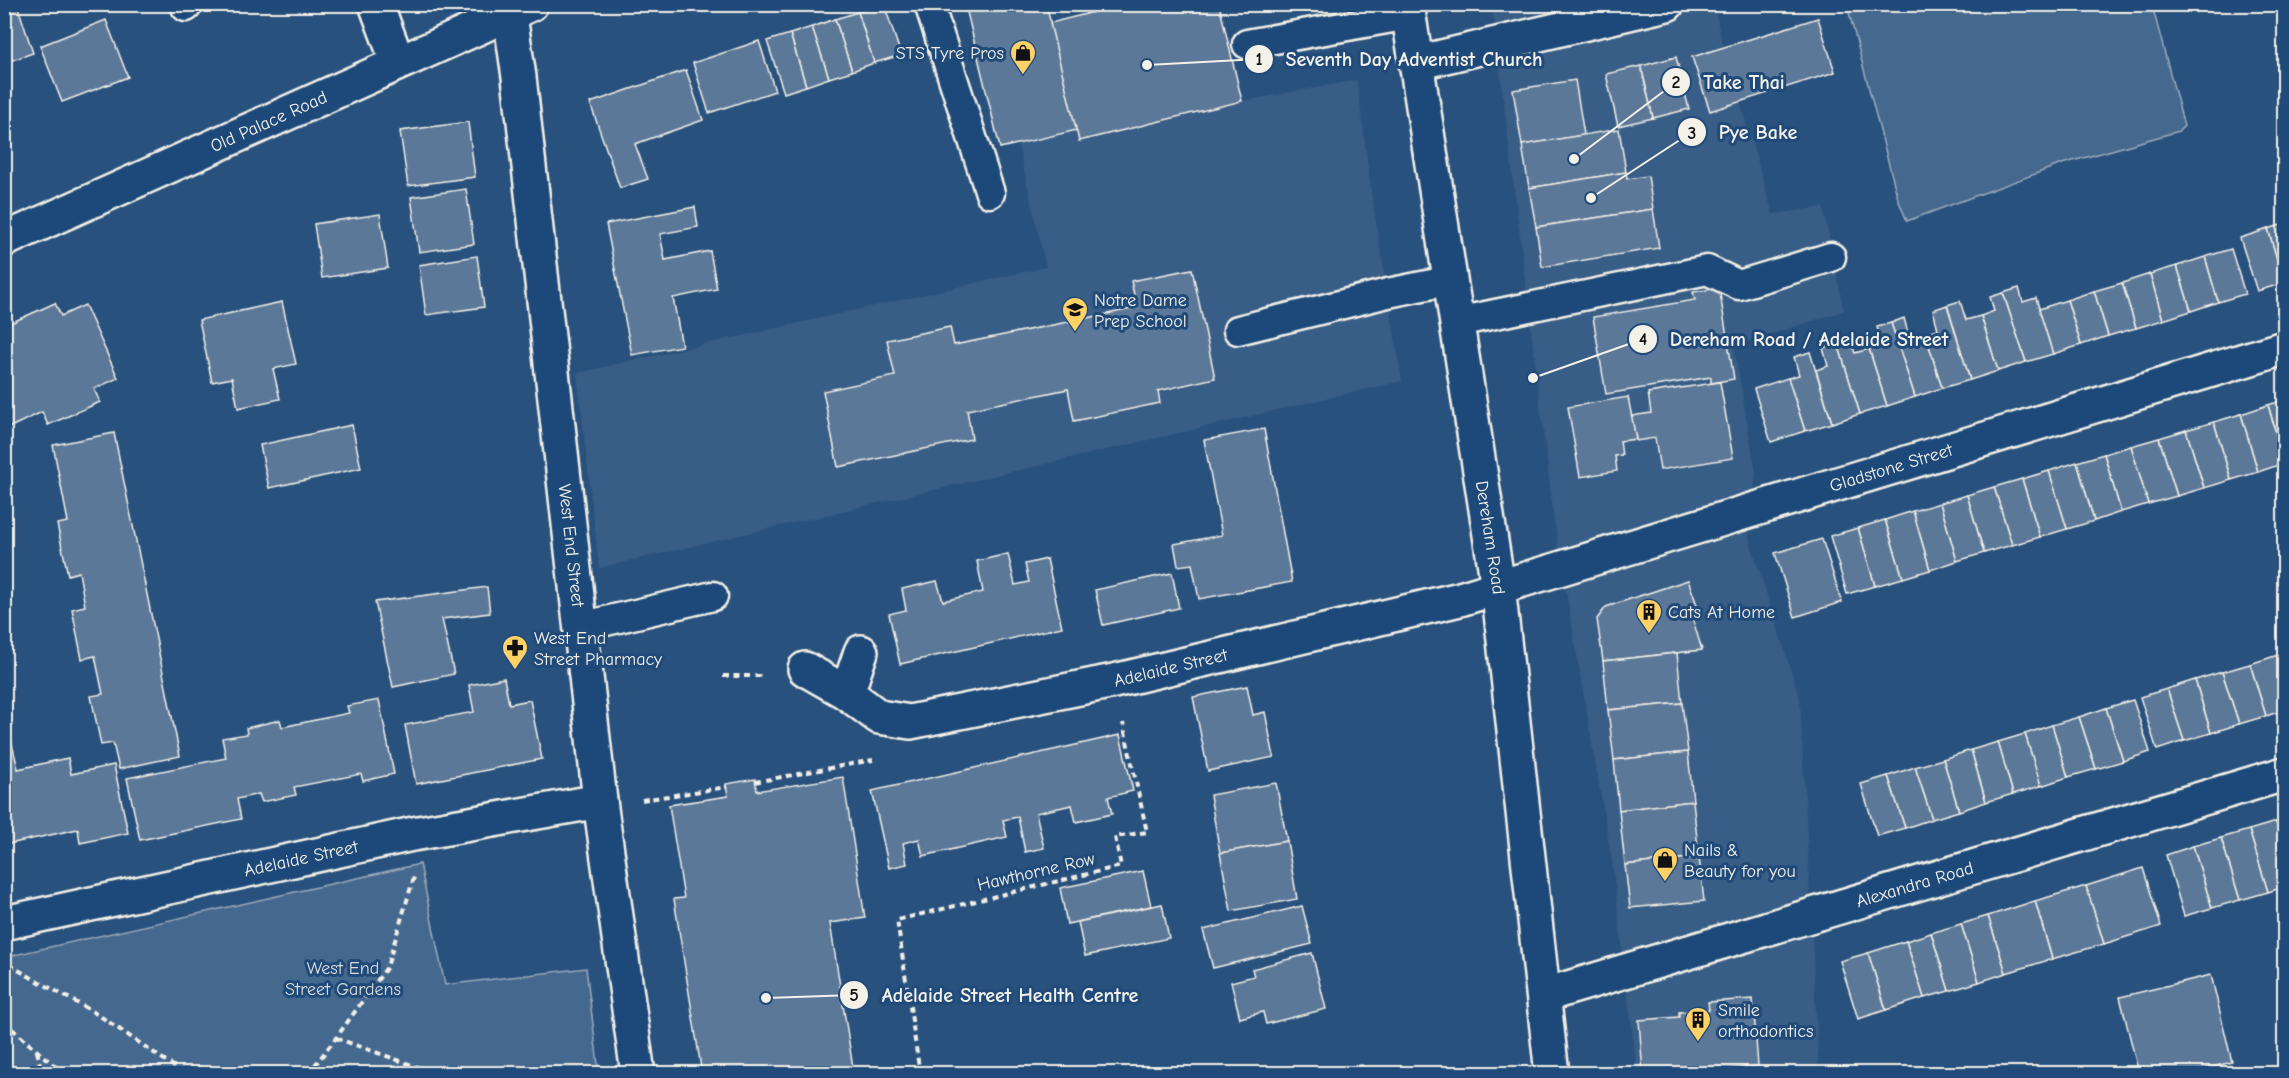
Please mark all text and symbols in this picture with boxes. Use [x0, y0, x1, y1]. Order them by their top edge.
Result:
shop icon: STS Tyre Pros [1008, 38, 1038, 76]
callout: Seventh Day Adventist Church [1244, 40, 1555, 78]
place label: STS Tyre Pros [896, 43, 1004, 64]
text: Seventh Day Adventist Church [1286, 48, 1543, 71]
text: 1 [1255, 49, 1263, 70]
callout: Take Thai [1661, 63, 1797, 101]
text: Take Thai [1703, 71, 1785, 94]
text: 2 [1672, 72, 1681, 93]
street label: Old Palace Road [207, 86, 330, 157]
callout: Pye Bake [1677, 113, 1810, 151]
text: Pye Bake [1719, 121, 1797, 144]
text: 3 [1688, 123, 1696, 144]
place label: Notre Dame Prep School [1094, 290, 1187, 332]
school or university icon: Notre Dame Prep School [1060, 295, 1090, 333]
callout: Dereham Road / Adelaide Street [1628, 320, 1961, 358]
text: Dereham Road / Adelaide Street [1670, 328, 1949, 351]
text: 4 [1639, 329, 1647, 350]
street label: Gladstone Street [1827, 439, 1956, 496]
street label: Dereham Road [1471, 479, 1509, 596]
street label: West End Street [554, 483, 589, 609]
building icon: Cats At Home [1634, 597, 1664, 635]
place label: Cats At Home [1668, 602, 1775, 623]
place label: West End Street Pharmacy [534, 628, 663, 670]
pharmacy icon: West End Street Pharmacy [500, 633, 530, 671]
street label: Adelaide Street [1112, 644, 1230, 691]
street label: Adelaide Street [242, 836, 361, 881]
place label: Nails & Beauty for you [1684, 840, 1796, 882]
shop icon: Nails & Beauty for you [1650, 845, 1680, 883]
street label: Hawthorne Row [975, 848, 1097, 896]
street label: Alexandra Road [1854, 857, 1976, 912]
park label: West End Street Gardens [285, 958, 401, 1000]
callout: Adelaide Street Health Centre [839, 976, 1150, 1014]
text: Adelaide Street Health Centre [882, 984, 1138, 1007]
text: 5 [849, 985, 859, 1006]
place label: Smile orthodontics [1718, 1000, 1813, 1042]
building icon: Smile orthodontics [1683, 1005, 1713, 1043]

